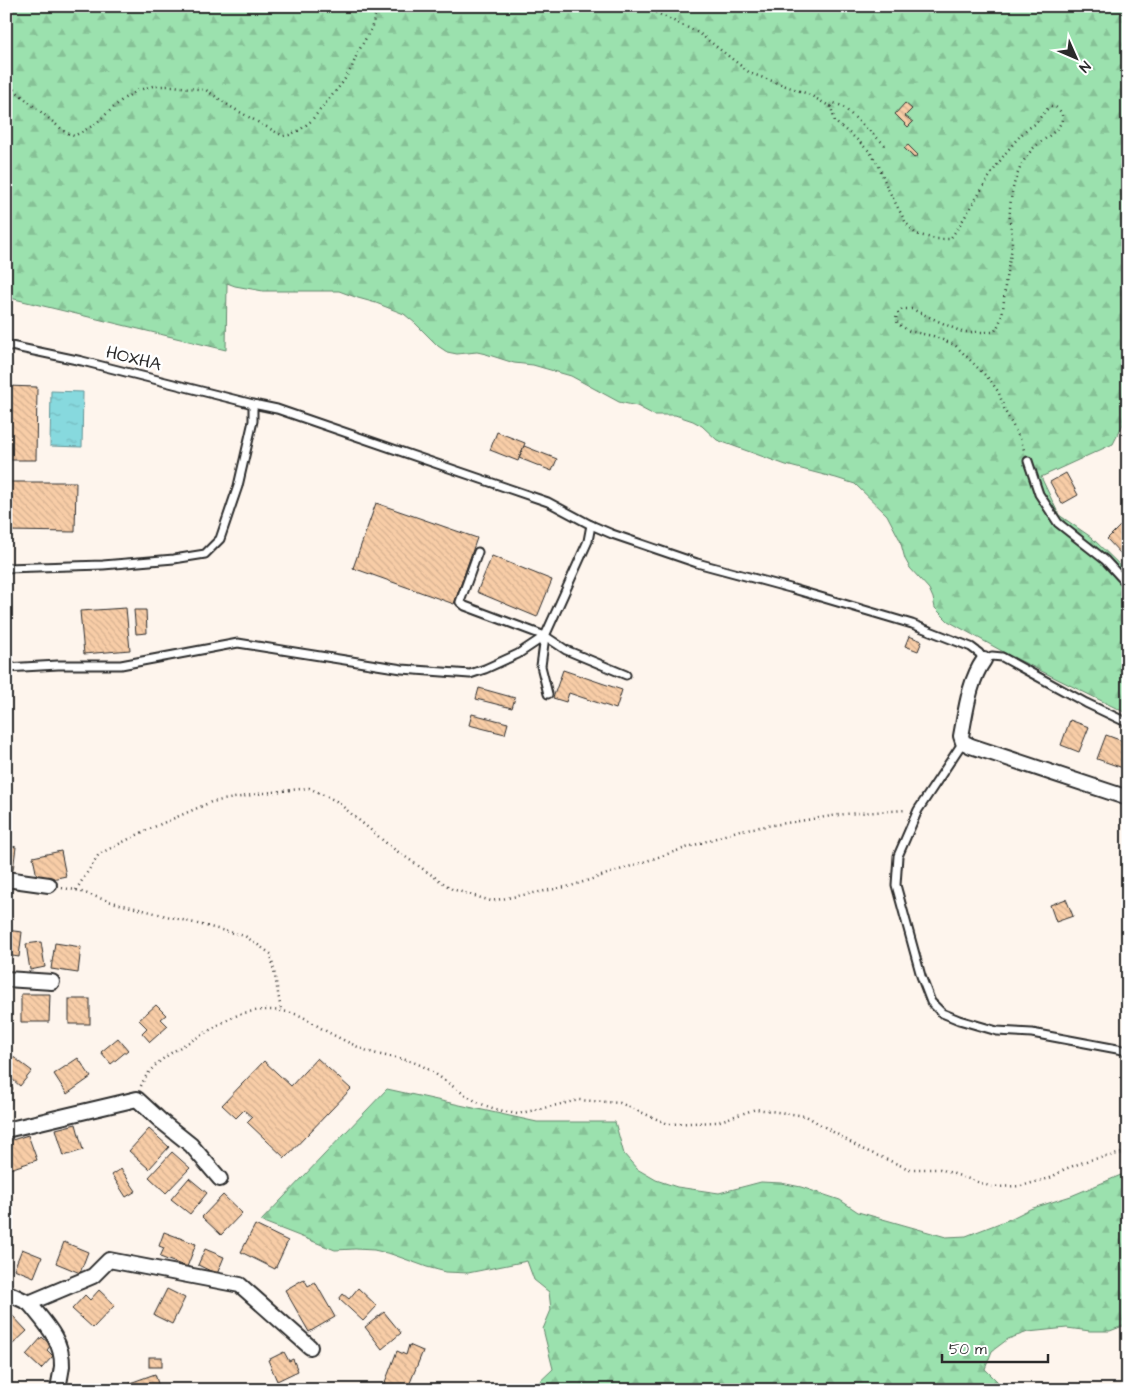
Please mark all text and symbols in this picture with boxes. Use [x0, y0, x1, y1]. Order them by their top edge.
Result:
north arrow [1052, 32, 1102, 82]
text: N [1074, 56, 1095, 77]
street label: HOXHA [104, 340, 165, 378]
scale bar [942, 1331, 1048, 1363]
text: 50 m [949, 1339, 987, 1360]

